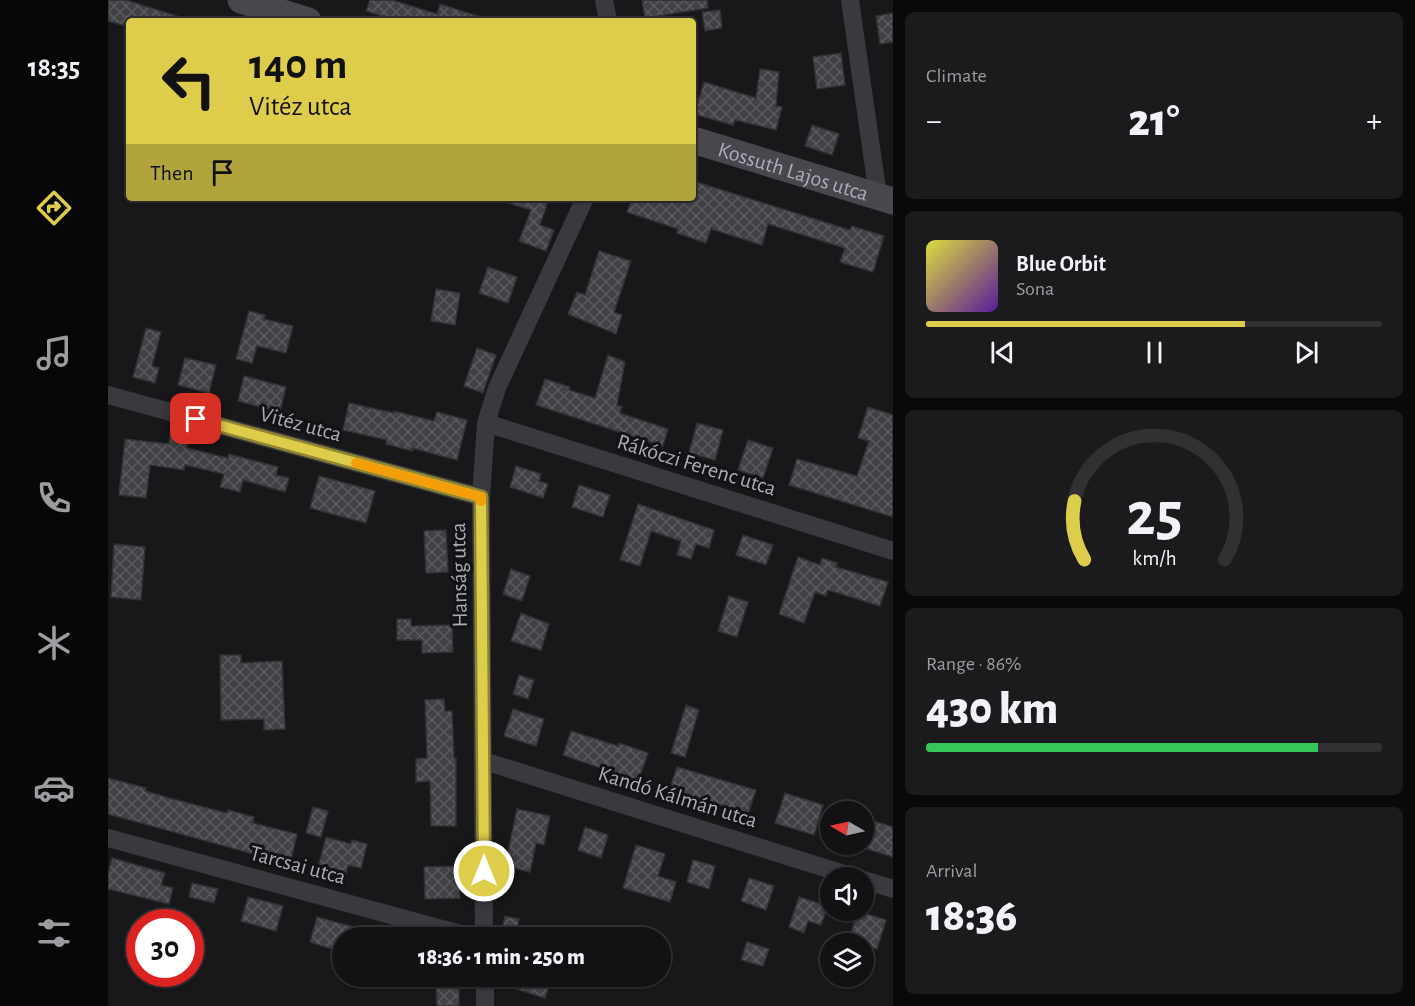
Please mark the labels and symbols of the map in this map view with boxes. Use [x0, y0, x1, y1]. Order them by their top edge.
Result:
street label: Kossuth Lajos utca [715, 138, 871, 205]
pin [170, 393, 221, 444]
street label: Vitéz utca [258, 403, 344, 445]
street label: Rákóczi Ferenc utca [615, 430, 779, 500]
street label: Hanság utca [447, 522, 471, 628]
street label: Kandó Kálmán utca [595, 762, 760, 832]
north arrow [820, 801, 874, 855]
position arrow [452, 839, 516, 903]
street label: Tarcsai utca [247, 842, 348, 888]
speed limit sign: 30 [126, 909, 204, 987]

